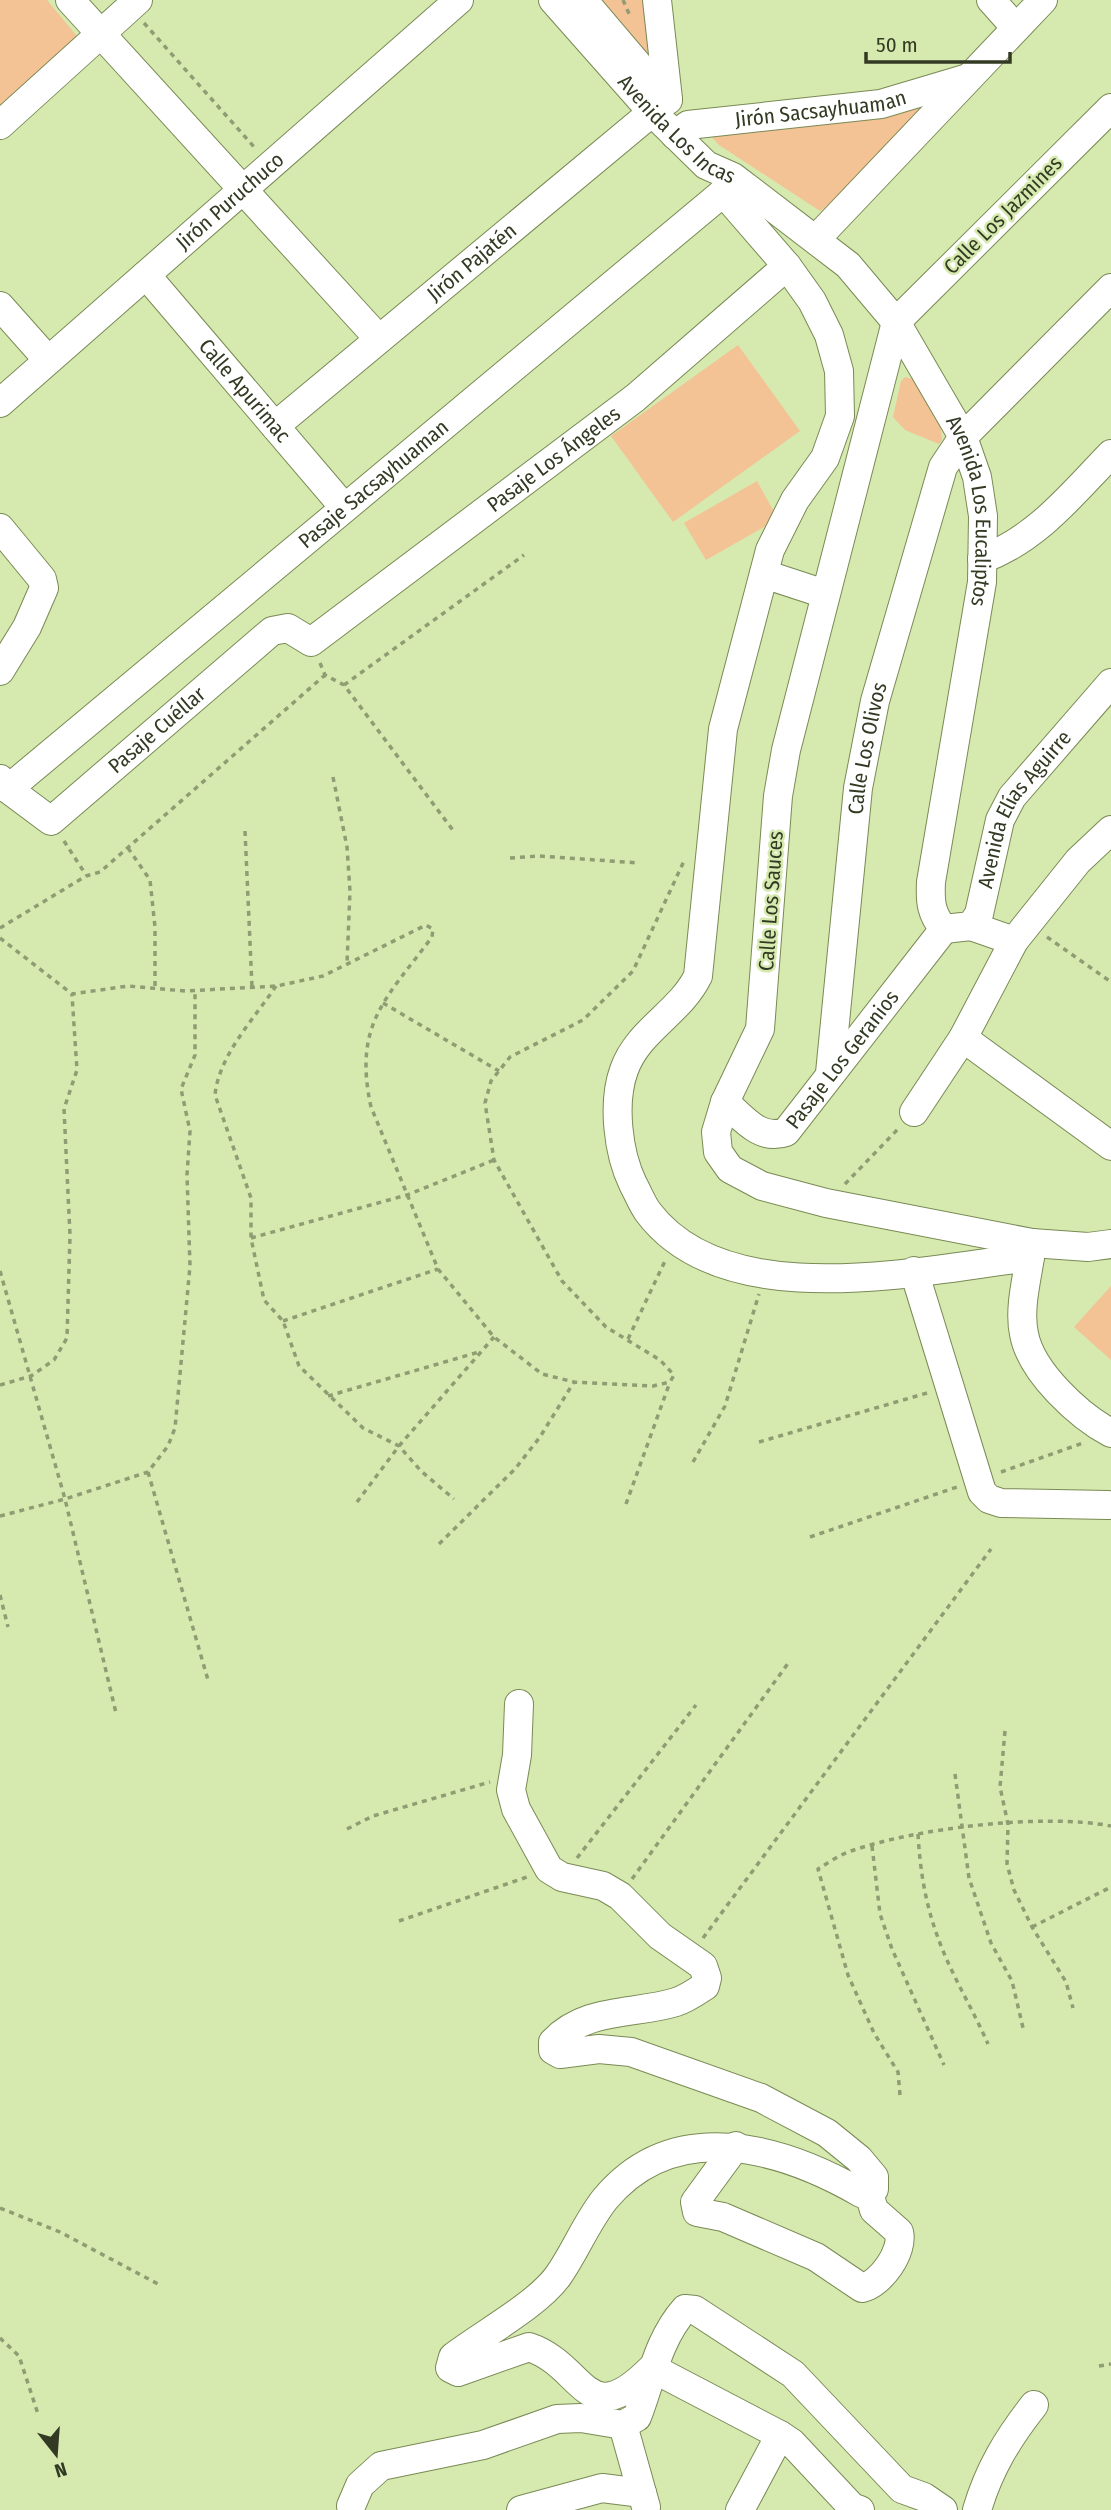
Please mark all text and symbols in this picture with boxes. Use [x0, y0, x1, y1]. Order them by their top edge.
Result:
scale bar [866, 21, 1010, 65]
text: 50 m [876, 32, 918, 58]
street label: Avenida Los Incas [612, 69, 739, 189]
street label: Jirón Sacsayhuaman [734, 84, 909, 133]
street label: Jirón Puruchuco [171, 147, 289, 256]
street label: Calle Los Jazmines [938, 150, 1068, 280]
street label: Jirón Pajatén [422, 218, 522, 307]
street label: Calle Apurimac [193, 333, 296, 448]
street label: Pasaje Los Ángeles [482, 401, 626, 518]
street label: Avenida Los Eucaliptos [940, 411, 996, 609]
street label: Pasaje Sacsayhuaman [293, 414, 454, 554]
street label: Calle Los Olivos [842, 679, 893, 816]
street label: Pasaje Cuéllar [103, 681, 211, 779]
street label: Avenida Elías Aguirre [972, 725, 1077, 891]
street label: Calle Los Sauces [753, 830, 789, 972]
street label: Pasaje Los Geranios [780, 985, 905, 1134]
north arrow [21, 2419, 91, 2489]
text: N [52, 2457, 70, 2482]

